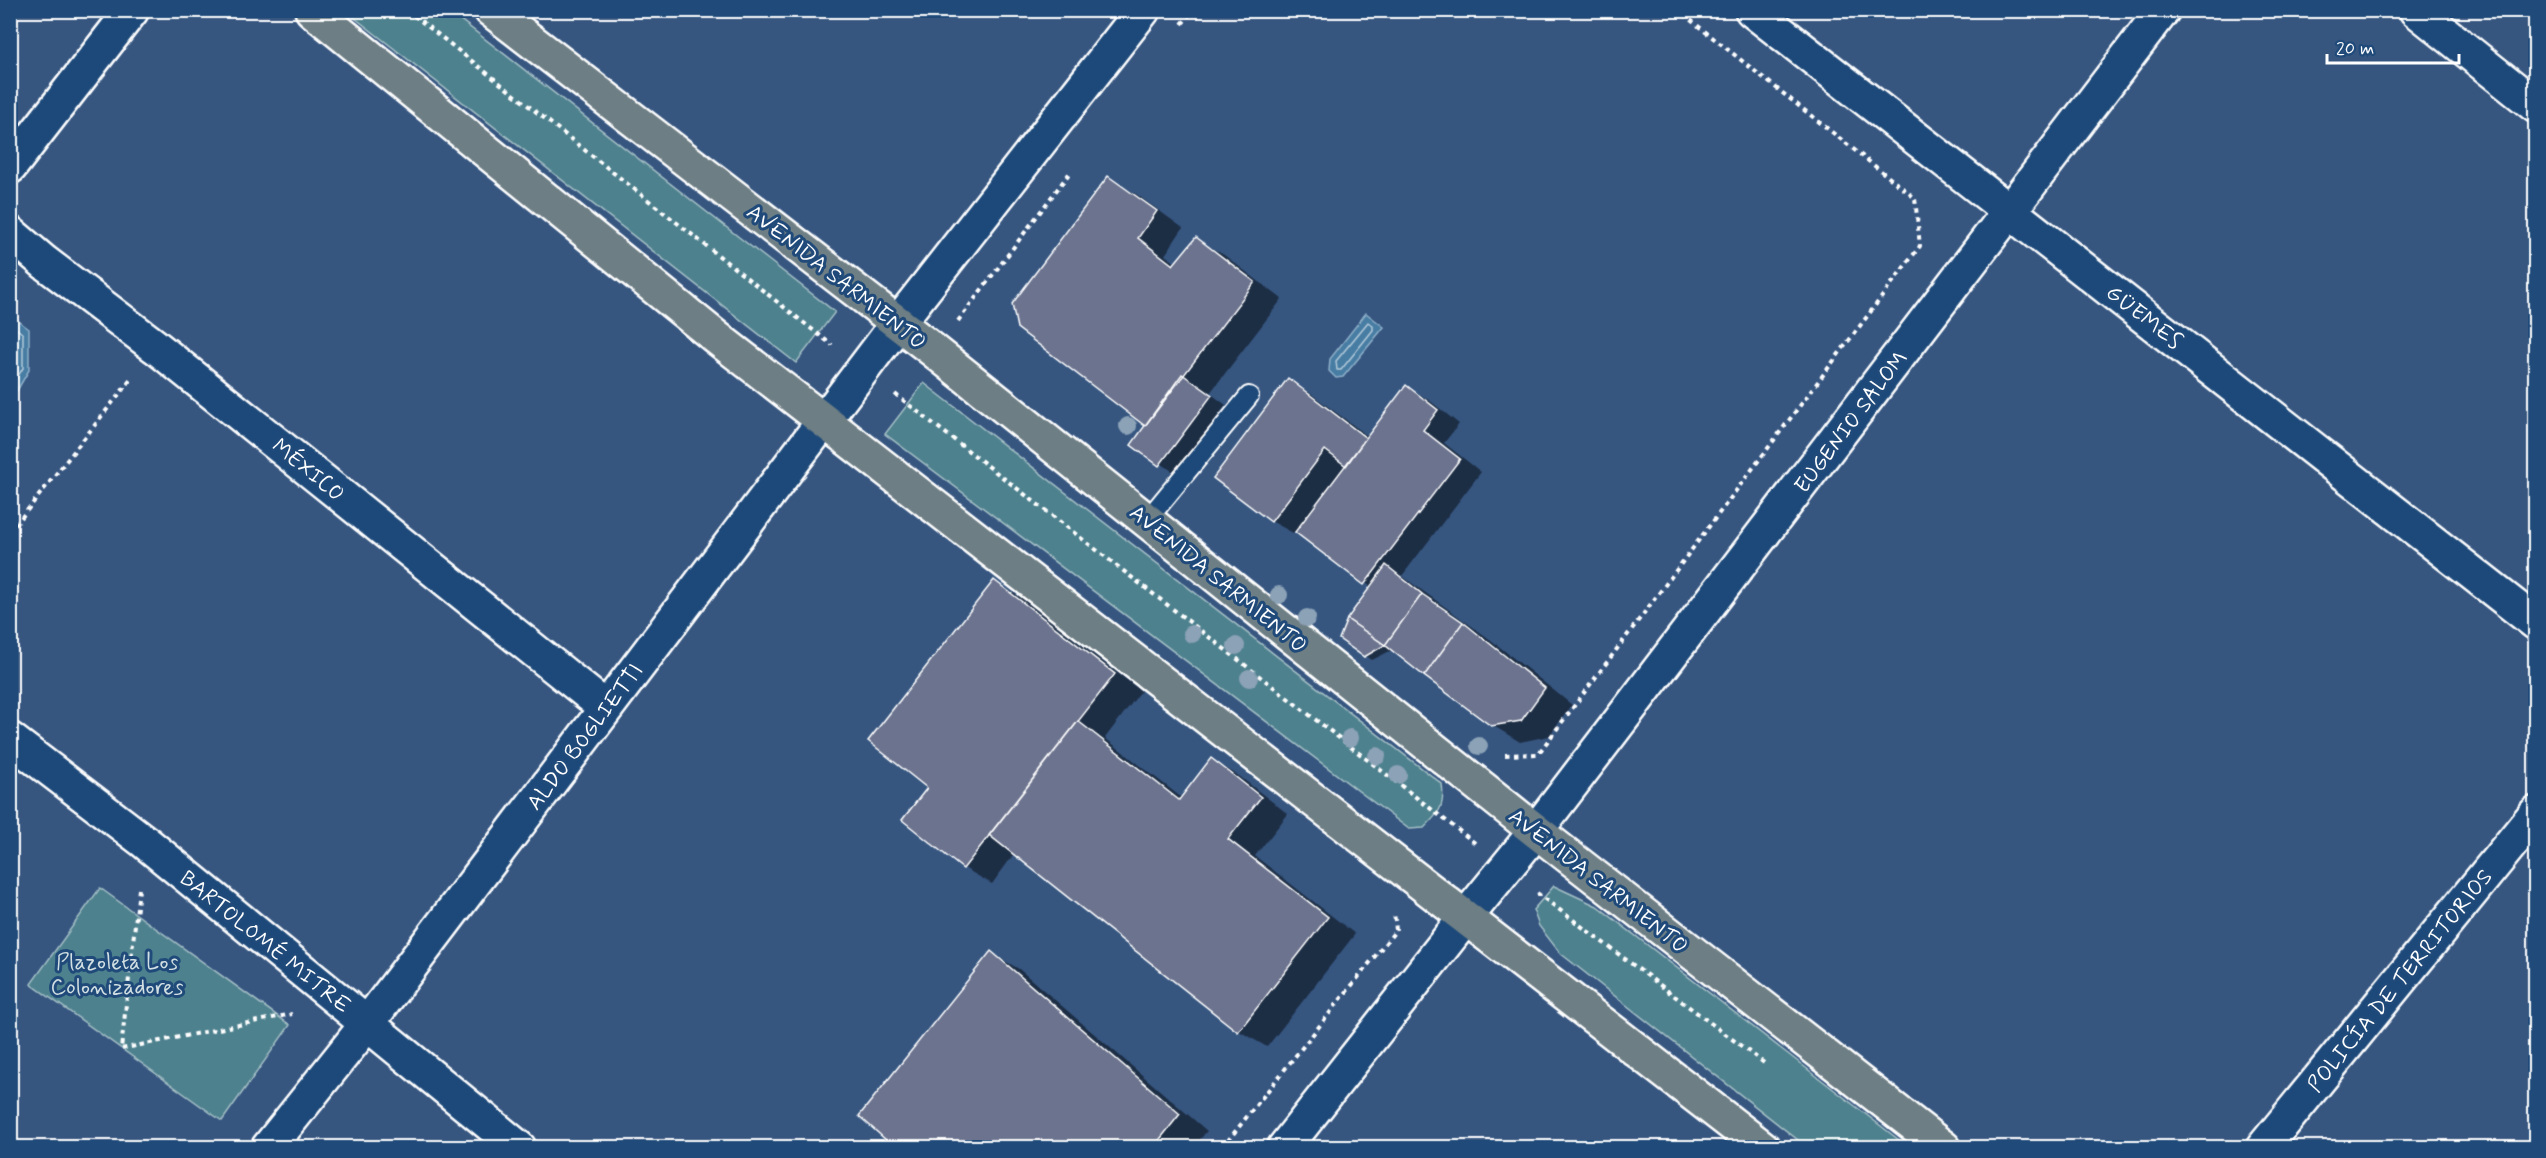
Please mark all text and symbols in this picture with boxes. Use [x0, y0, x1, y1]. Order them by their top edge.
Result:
scale bar [2327, 27, 2459, 65]
text: 20 m [2336, 37, 2374, 61]
street label: AVENIDA SARMIENTO [740, 199, 931, 357]
street label: GÜEMES [2100, 279, 2188, 356]
street label: EUGENIO SALOM [1789, 345, 1914, 499]
street label: MÉXICO [266, 432, 350, 508]
street label: AVENIDA SARMIENTO [1123, 499, 1312, 660]
street label: ALDO BOGLIETTI [521, 658, 650, 816]
street label: AVENIDA SARMIENTO [1502, 803, 1693, 961]
street label: POLICÍA DE TERRITORIOS [2301, 863, 2499, 1099]
street label: BARTOLOMÉ MITRE [174, 864, 357, 1020]
park label: Plazoleta Los Colonizadores [51, 949, 184, 1002]

